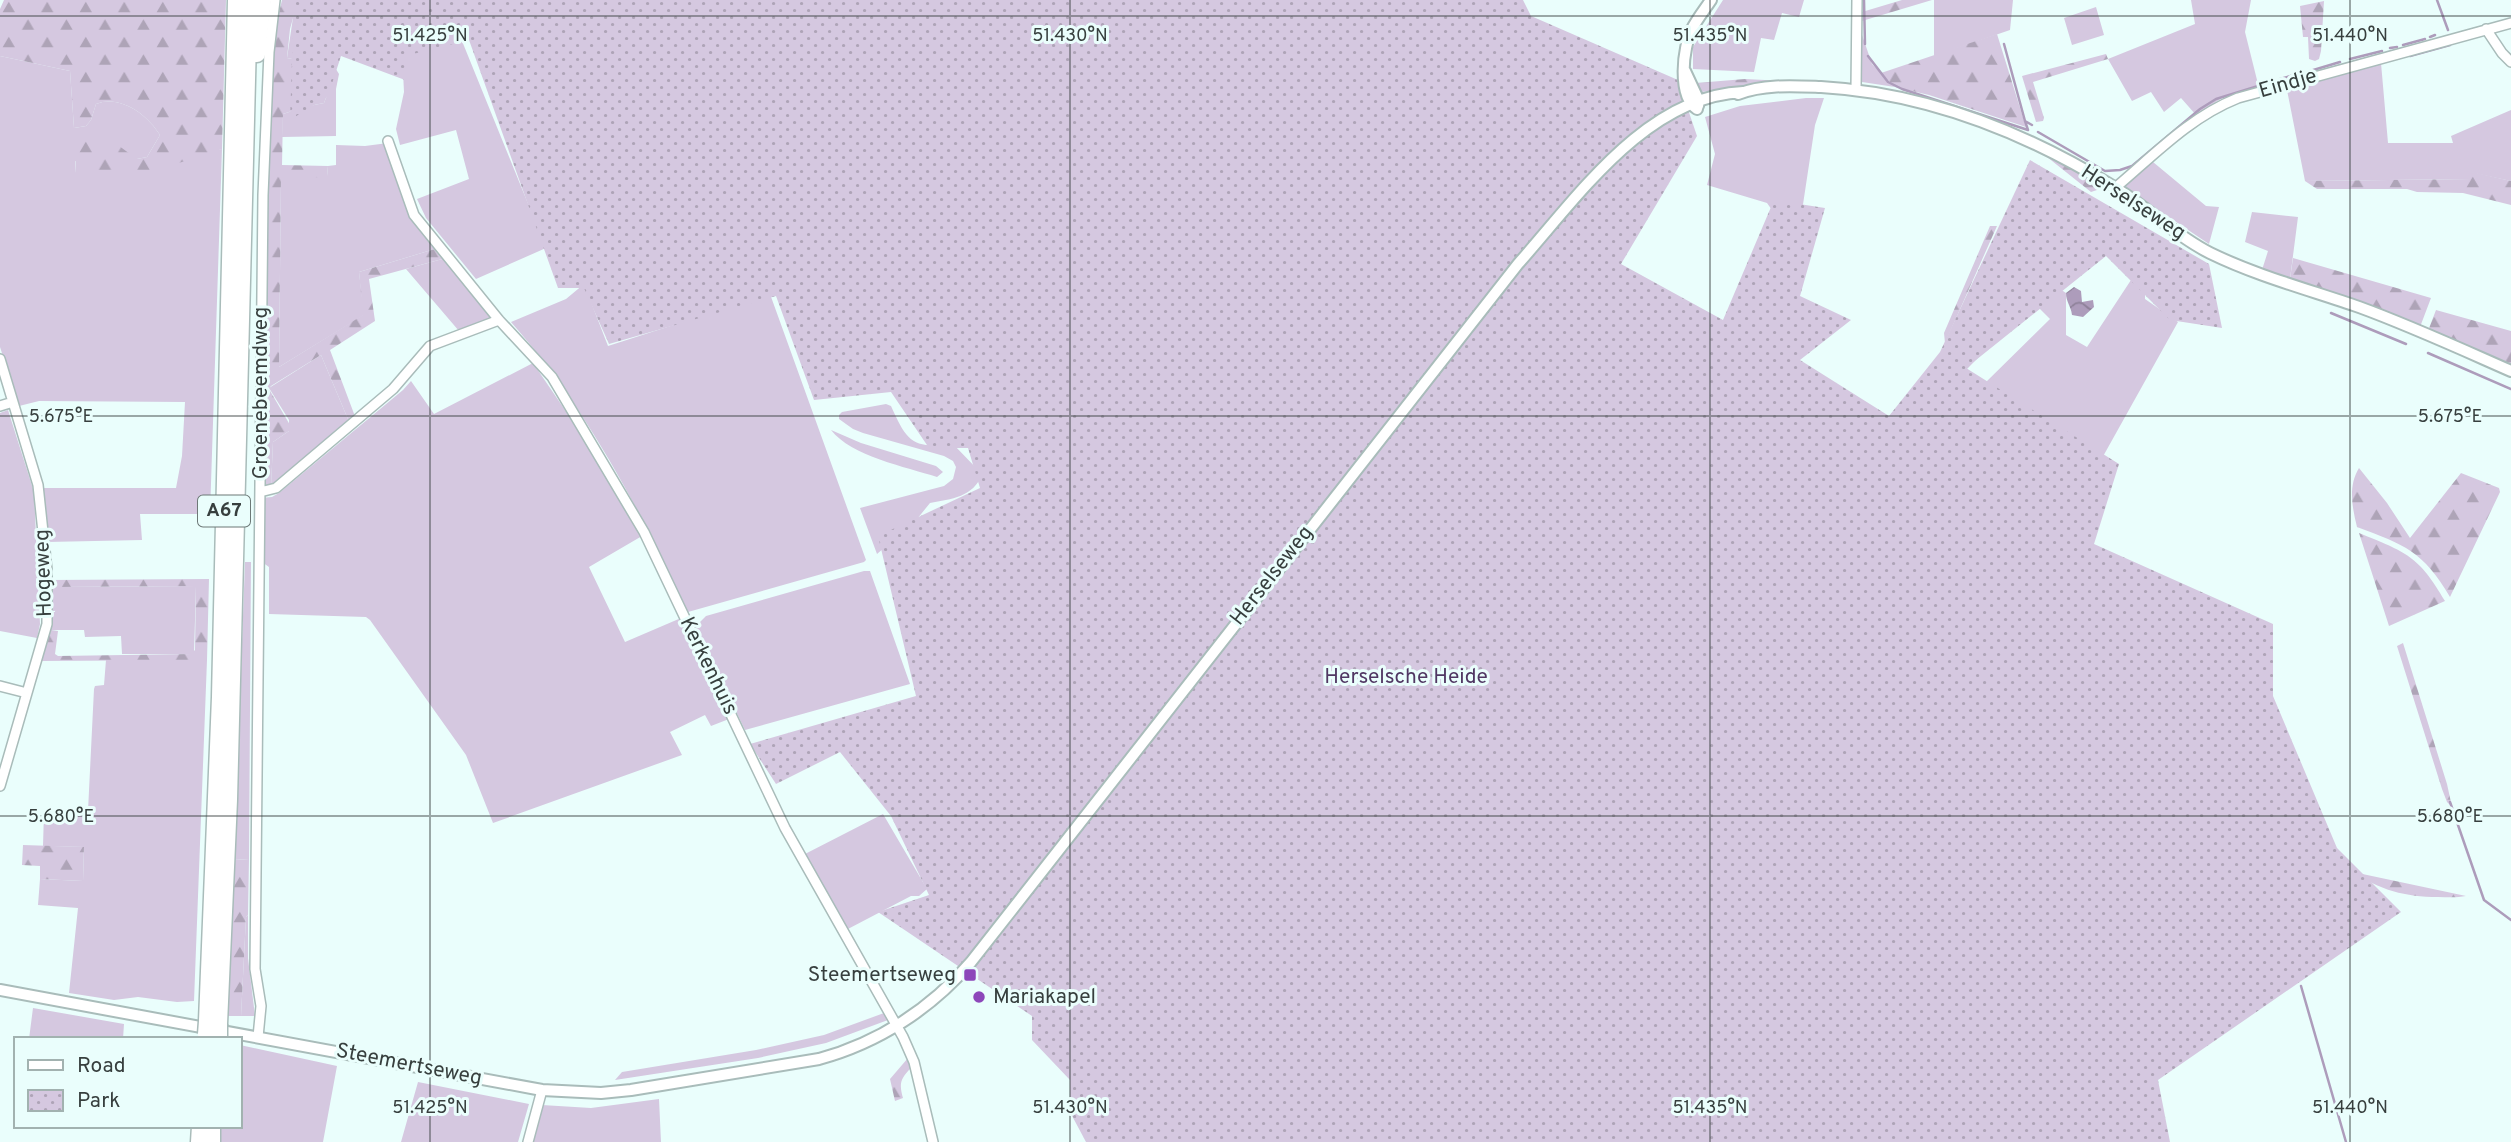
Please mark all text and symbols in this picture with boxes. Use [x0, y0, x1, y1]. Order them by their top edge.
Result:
text: 51.425°N [392, 25, 468, 48]
text: 51.430°N [1032, 25, 1108, 48]
text: 51.435°N [1672, 25, 1748, 48]
text: 51.440°N [2312, 25, 2388, 48]
street label: Eindje [2256, 63, 2320, 105]
street label: Herselseweg [2075, 159, 2191, 247]
street label: Groenebeemdweg [248, 307, 275, 479]
text: 5.675°E [29, 406, 93, 429]
text: 5.675°E [2418, 406, 2482, 429]
road number: A67 [198, 496, 250, 526]
street label: Herselseweg [1225, 521, 1319, 631]
street label: Hogeweg [29, 529, 59, 617]
street label: Kerkenhuis [673, 613, 743, 719]
park label: Herselsche Heide [1324, 664, 1488, 691]
text: 5.680°E [28, 806, 94, 829]
text: 5.680°E [2417, 806, 2483, 829]
place label: Steemertseweg [808, 962, 956, 989]
marker: Steemertseweg [962, 967, 978, 983]
place label: Mariakapel [993, 984, 1096, 1011]
marker: Mariakapel [971, 989, 987, 1005]
legend [14, 1037, 242, 1128]
street label: Steemertseweg [334, 1038, 484, 1092]
text: Road [77, 1053, 126, 1080]
text: Park [77, 1088, 120, 1115]
text: 51.425°N [392, 1097, 468, 1120]
text: 51.430°N [1032, 1097, 1108, 1120]
text: 51.435°N [1672, 1097, 1748, 1120]
text: 51.440°N [2312, 1097, 2388, 1120]

